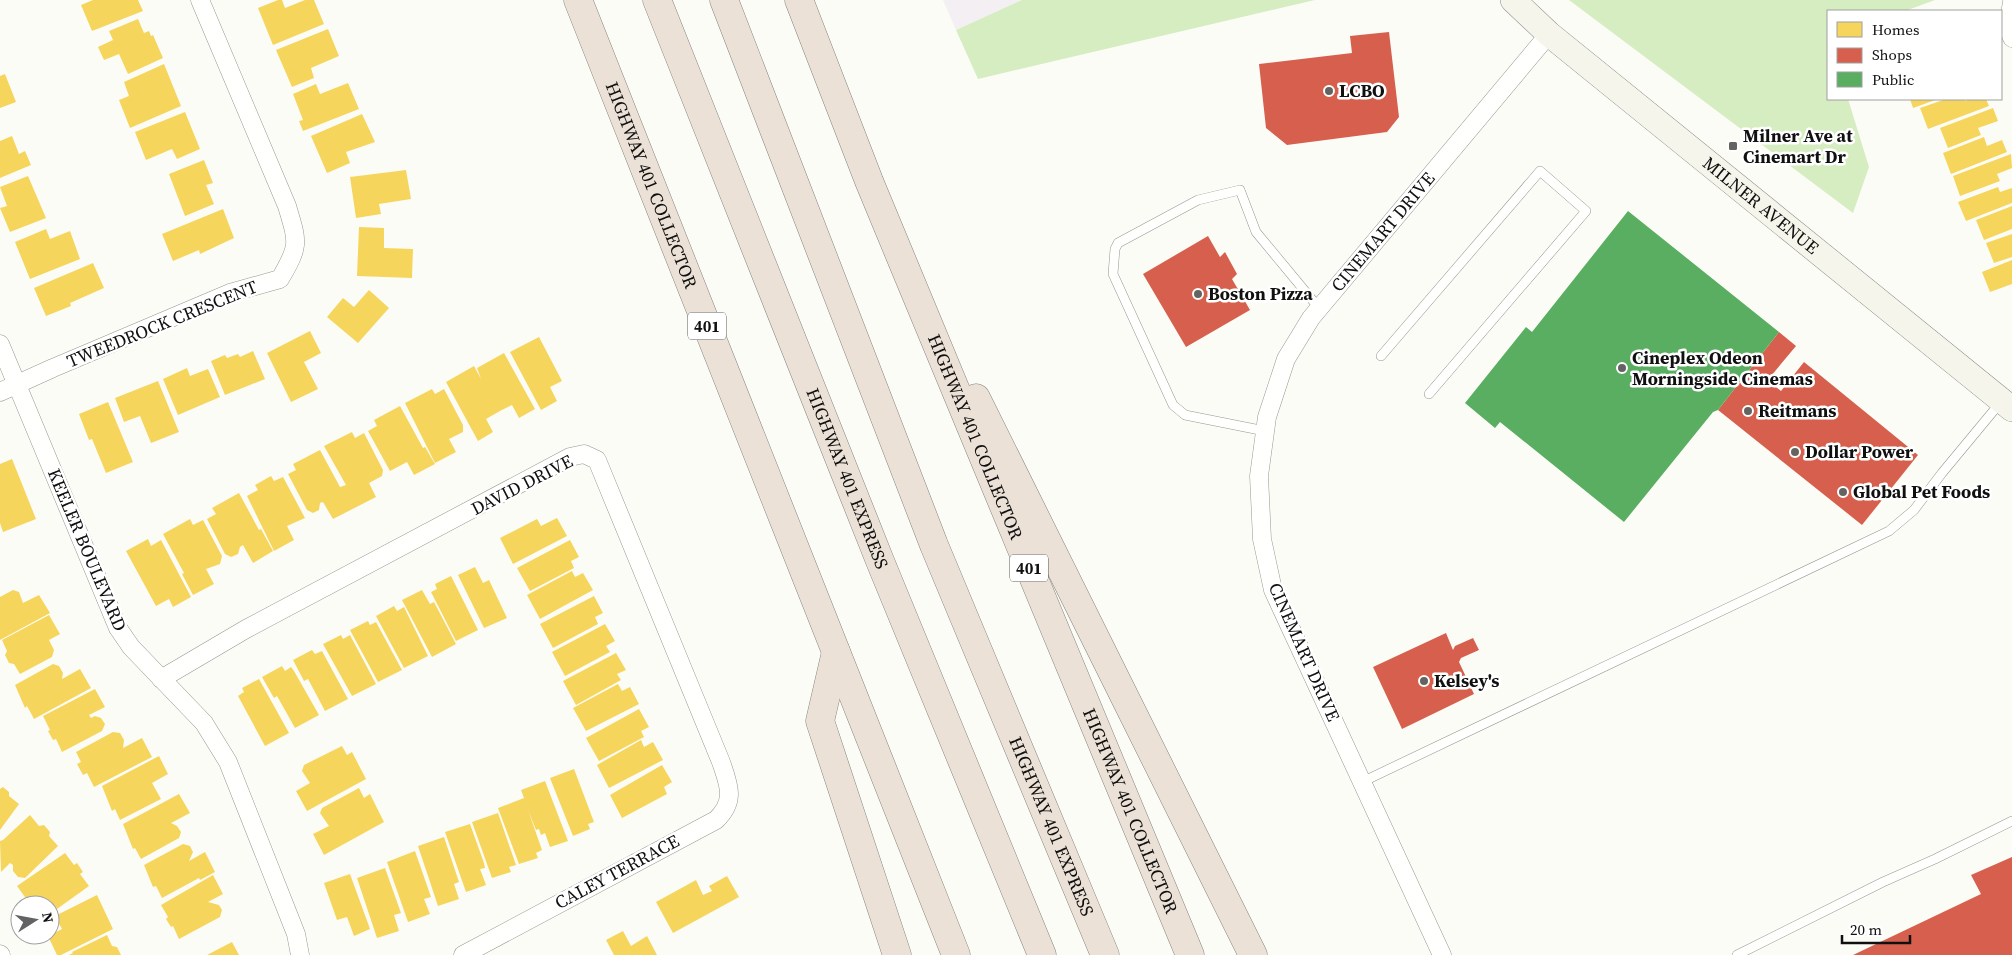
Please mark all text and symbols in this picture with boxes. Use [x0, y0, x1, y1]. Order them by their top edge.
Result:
legend [1827, 10, 2002, 100]
text: Homes [1872, 19, 1919, 40]
text: Shops [1872, 44, 1912, 65]
text: Public [1872, 69, 1914, 90]
street label: HIGHWAY 401 COLLECTOR [600, 78, 704, 292]
place label: LCBO [1339, 78, 1385, 103]
marker: LCBO [1323, 85, 1335, 97]
place label: Milner Ave at Cinemart Dr [1743, 123, 1853, 169]
marker: Milner Ave at Cinemart Dr [1727, 140, 1739, 152]
street label: MILNER AVENUE [1698, 150, 1825, 260]
street label: CINEMART DRIVE [1325, 166, 1440, 297]
street label: TWEEDROCK CRESCENT [63, 274, 261, 373]
place label: Boston Pizza [1208, 281, 1313, 306]
marker: Boston Pizza [1192, 288, 1204, 300]
road number: 401 [688, 312, 726, 340]
street label: HIGHWAY 401 COLLECTOR [922, 330, 1029, 543]
place label: Cineplex Odeon Morningside Cinemas [1632, 345, 1813, 391]
marker: Cineplex Odeon Morningside Cinemas [1616, 362, 1628, 374]
street label: HIGHWAY 401 EXPRESS [801, 384, 895, 573]
place label: Reitmans [1758, 398, 1837, 423]
marker: Reitmans [1742, 405, 1754, 417]
place label: Dollar Power [1805, 439, 1914, 464]
marker: Dollar Power [1789, 446, 1801, 458]
street label: DAVID DRIVE [467, 448, 577, 521]
street label: KEELER BOULEVARD [42, 465, 133, 635]
place label: Global Pet Foods [1853, 479, 1990, 504]
marker: Global Pet Foods [1837, 486, 1849, 498]
road number: 401 [1010, 554, 1048, 582]
street label: CINEMART DRIVE [1263, 578, 1346, 725]
place label: Kelsey's [1434, 668, 1499, 693]
marker: Kelsey's [1418, 675, 1430, 687]
street label: HIGHWAY 401 COLLECTOR [1077, 704, 1185, 917]
street label: HIGHWAY 401 EXPRESS [1003, 733, 1100, 920]
street label: CALEY TERRACE [550, 828, 684, 915]
north arrow [10, 895, 60, 945]
text: N [37, 911, 59, 924]
scale bar [1842, 912, 1910, 944]
text: 20 m [1850, 919, 1882, 940]

